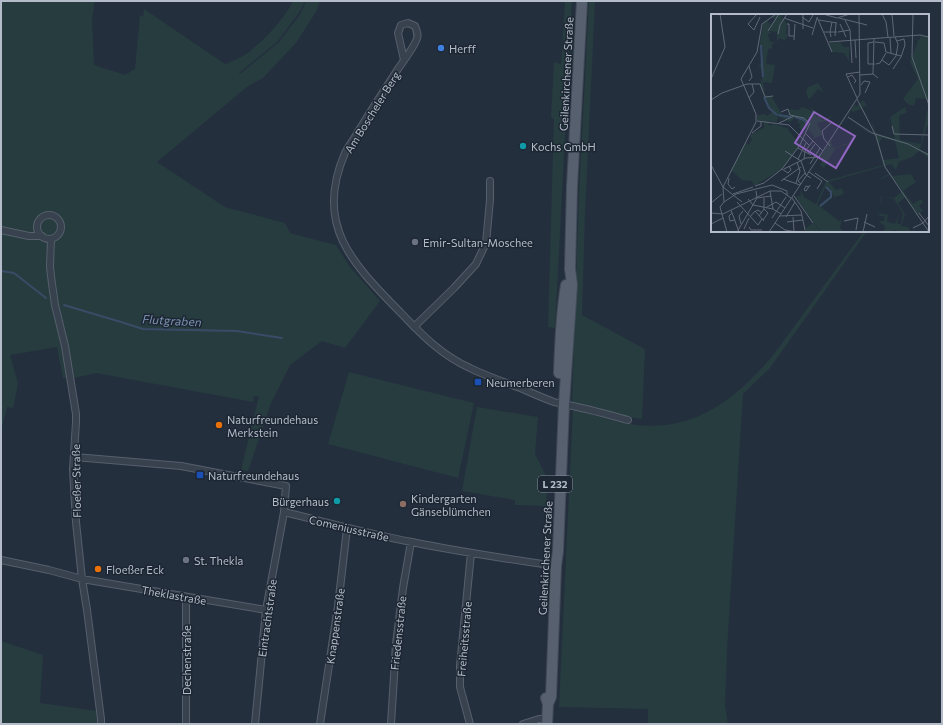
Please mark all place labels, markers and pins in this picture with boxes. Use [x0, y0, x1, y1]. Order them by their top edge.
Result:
place label: Herff [449, 42, 476, 55]
marker: Herff [436, 43, 446, 53]
place label: Kochs GmbH [531, 140, 596, 153]
marker: Kochs GmbH [518, 141, 528, 151]
place label: Emir-Sultan-Moschee [423, 236, 533, 249]
marker: Emir-Sultan-Moschee [410, 237, 420, 247]
place label: Neumerberen [486, 376, 555, 389]
marker: Neumerberen [473, 377, 483, 387]
place label: Naturfreundehaus Merkstein [227, 413, 318, 439]
marker: Naturfreundehaus Merkstein [214, 420, 224, 430]
place label: Naturfreundehaus [208, 469, 299, 482]
marker: Naturfreundehaus [195, 470, 205, 480]
place label: Kindergarten Gänseblümchen [411, 492, 491, 518]
place label: Bürgerhaus [272, 495, 329, 508]
marker: Bürgerhaus [332, 496, 342, 506]
marker: Kindergarten Gänseblümchen [398, 499, 408, 509]
place label: St. Thekla [194, 554, 243, 567]
marker: St. Thekla [181, 555, 191, 565]
place label: Floeßer Eck [106, 563, 164, 576]
marker: Floeßer Eck [93, 564, 103, 574]

